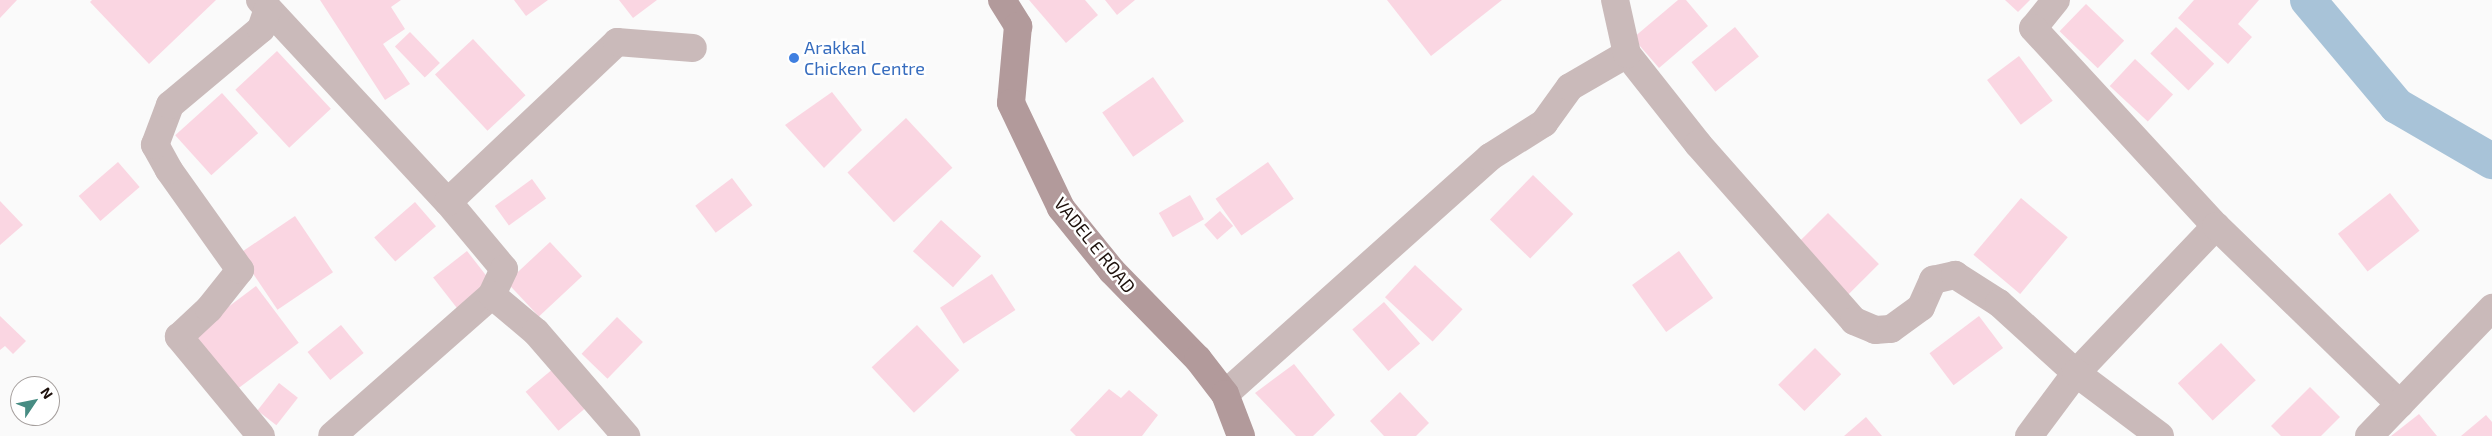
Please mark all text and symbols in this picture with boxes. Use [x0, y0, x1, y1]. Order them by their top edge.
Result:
place label: Arakkal Chicken Centre [804, 37, 925, 80]
marker: Arakkal Chicken Centre [788, 52, 800, 64]
street label: VADEL E ROAD [1050, 193, 1140, 297]
north arrow [10, 376, 60, 426]
text: N [37, 384, 57, 402]

